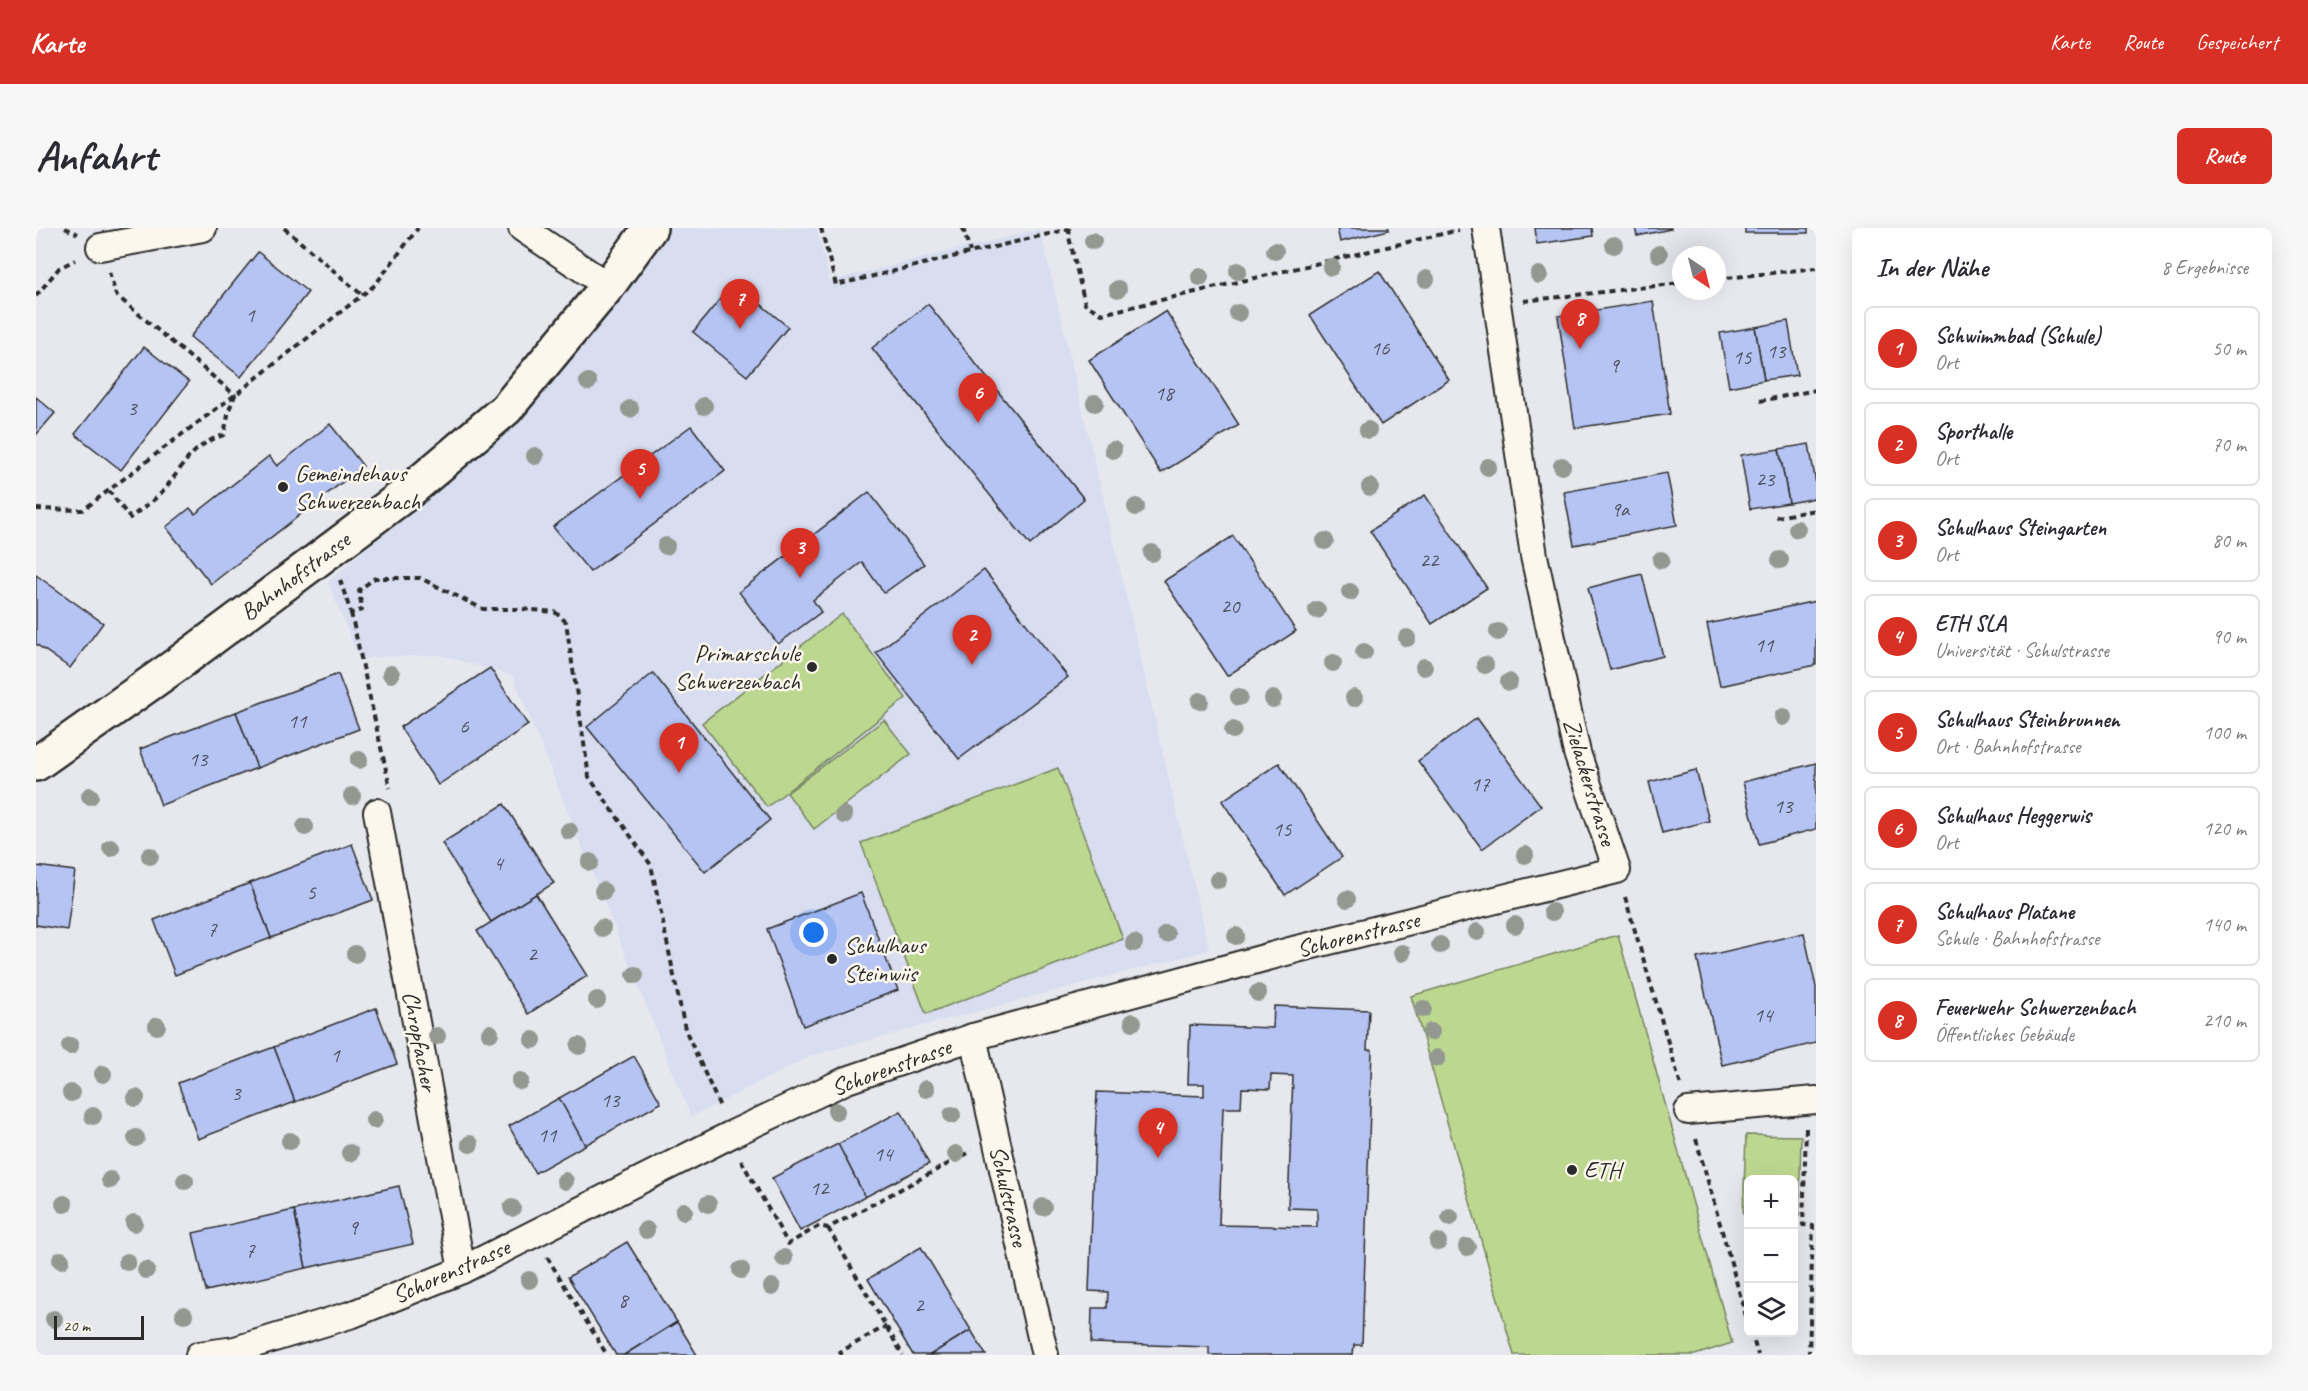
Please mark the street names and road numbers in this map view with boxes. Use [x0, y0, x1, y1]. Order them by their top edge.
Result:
street label: Bahnhofstrasse [234, 524, 358, 627]
street label: Zielackerstrasse [1557, 715, 1624, 851]
street label: Schorenstrasse [1294, 904, 1424, 964]
street label: Chropfacher [396, 989, 445, 1096]
street label: Schorenstrasse [827, 1031, 957, 1102]
street label: Schulstrasse [983, 1143, 1036, 1251]
street label: Schorenstrasse [388, 1231, 516, 1310]

